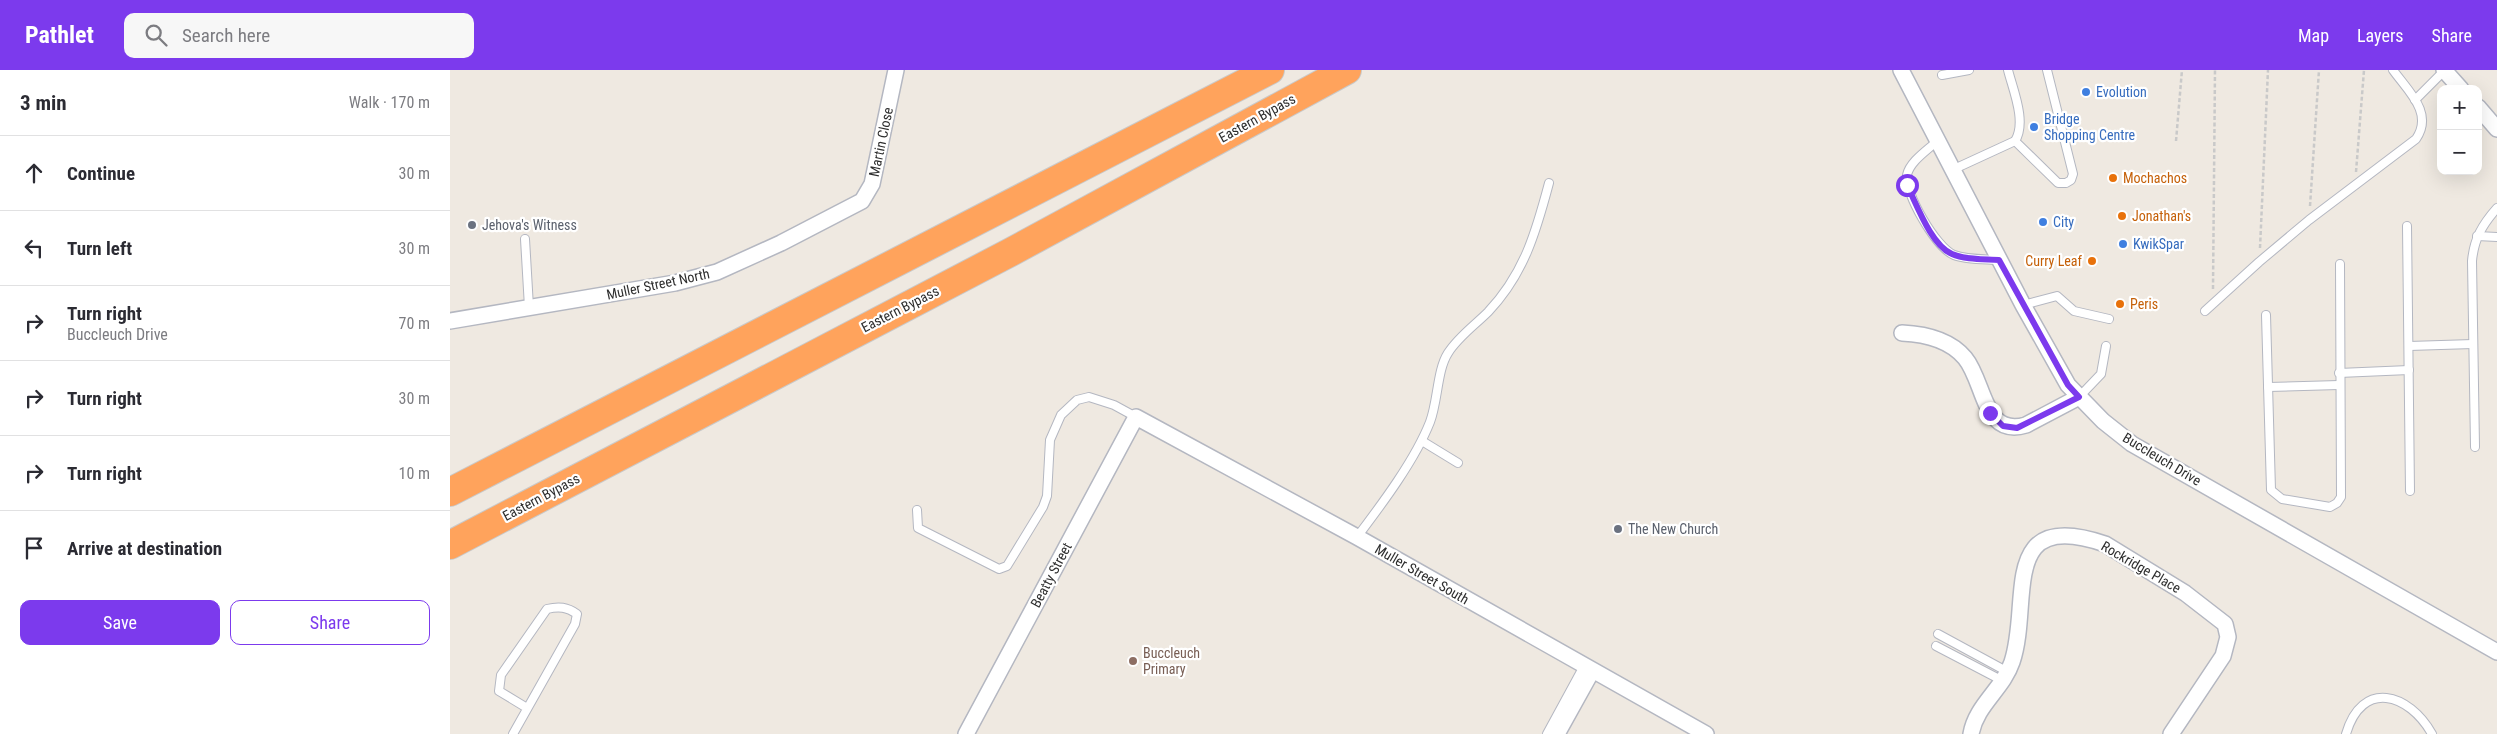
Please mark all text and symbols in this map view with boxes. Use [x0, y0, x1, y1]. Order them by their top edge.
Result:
search box [124, 13, 474, 58]
text: Pathlet [25, 21, 94, 49]
icon: search [142, 21, 170, 49]
text: Search here [182, 24, 270, 47]
text: Map [2298, 25, 2329, 46]
text: Layers [2357, 25, 2404, 46]
text: Share [2432, 25, 2472, 46]
place label: Evolution [2096, 84, 2147, 100]
map controls [2437, 85, 2482, 175]
button: + [2437, 85, 2482, 130]
marker: Evolution [2080, 86, 2092, 98]
street label: Eastern Bypass [1216, 90, 1298, 146]
text: 3 min [20, 91, 67, 115]
text: Walk · 170 m [349, 93, 430, 112]
street label: Martin Close [866, 106, 896, 178]
place label: Bridge Shopping Centre [2044, 111, 2136, 143]
marker: Bridge Shopping Centre [2028, 121, 2040, 133]
button: − [2437, 130, 2482, 175]
icon: ahead [20, 159, 48, 187]
text: Continue [67, 162, 135, 185]
text: 30 m [398, 164, 430, 183]
place label: Mochachos [2123, 170, 2187, 186]
marker: Mochachos [2107, 172, 2119, 184]
route start [1896, 174, 1919, 197]
place label: Jonathan's [2132, 208, 2191, 224]
marker: Jonathan's [2116, 210, 2128, 222]
place label: City [2053, 214, 2074, 230]
marker: City [2037, 216, 2049, 228]
place label: Jehova's Witness [482, 217, 577, 233]
marker: Jehova's Witness [466, 219, 478, 231]
icon: left [20, 234, 48, 262]
place label: KwikSpar [2133, 236, 2184, 252]
text: Turn left [67, 237, 132, 260]
marker: KwikSpar [2117, 238, 2129, 250]
text: 30 m [398, 239, 430, 258]
place label: Curry Leaf [2025, 253, 2083, 269]
marker: Curry Leaf [2086, 255, 2098, 267]
street label: Muller Street North [605, 265, 711, 303]
street label: Eastern Bypass [859, 283, 941, 335]
place label: Peris [2130, 296, 2158, 312]
marker: Peris [2114, 298, 2126, 310]
text: Turn right [67, 302, 142, 325]
icon: right [20, 309, 48, 337]
text: 70 m [398, 314, 430, 333]
text: Buccleuch Drive [67, 325, 168, 344]
icon: right [20, 384, 48, 412]
text: Turn right [67, 387, 142, 410]
text: 30 m [398, 389, 430, 408]
route end [1979, 402, 2002, 425]
street label: Buccleuch Drive [2120, 429, 2204, 489]
icon: right [20, 459, 48, 487]
text: Turn right [67, 462, 142, 485]
text: 10 m [398, 464, 430, 483]
street label: Eastern Bypass [500, 470, 582, 524]
place label: The New Church [1628, 521, 1718, 537]
marker: The New Church [1612, 523, 1624, 535]
icon: arrive [20, 534, 48, 562]
text: Arrive at destination [67, 537, 222, 560]
street label: Rockridge Place [2098, 538, 2184, 596]
street label: Beatty Street [1027, 540, 1075, 610]
street label: Muller Street South [1372, 541, 1472, 607]
button: Save [20, 600, 220, 645]
button: Share [230, 600, 430, 645]
place label: Buccleuch Primary [1143, 645, 1200, 677]
marker: Buccleuch Primary [1127, 655, 1139, 667]

